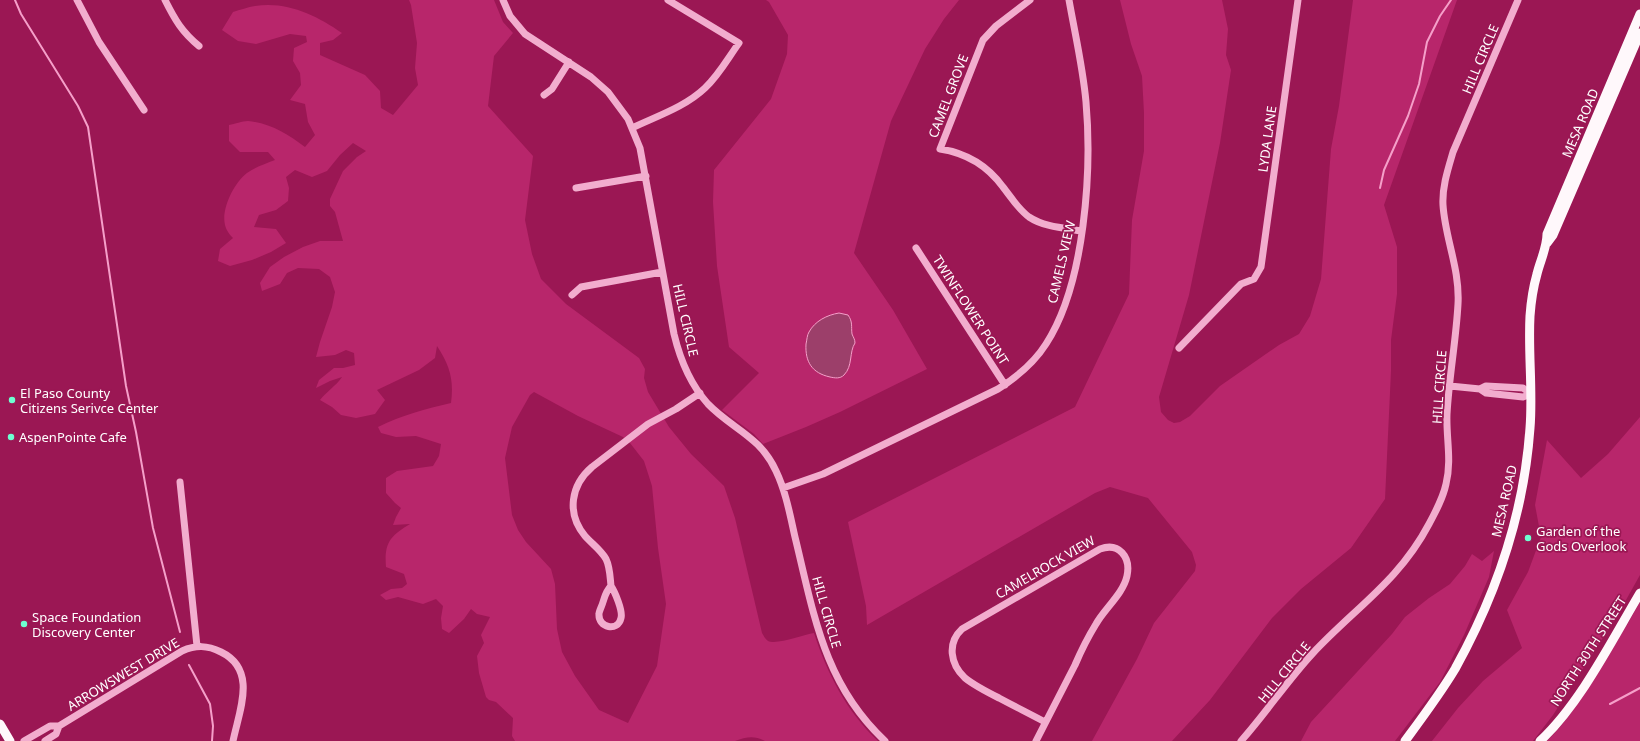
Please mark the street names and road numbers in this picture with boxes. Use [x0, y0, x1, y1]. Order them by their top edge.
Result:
street label: HILL CIRCLE [1457, 21, 1503, 97]
street label: CAMEL GROVE [924, 52, 972, 140]
street label: MESA ROAD [1557, 86, 1603, 160]
street label: LYDA LANE [1253, 105, 1281, 173]
street label: CAMELS VIEW [1043, 219, 1079, 305]
street label: TWINFLOWER POINT [929, 252, 1014, 369]
street label: HILL CIRCLE [669, 282, 703, 358]
street label: HILL CIRCLE [1427, 349, 1451, 425]
street label: MESA ROAD [1487, 463, 1521, 539]
street label: CAMELROCK VIEW [992, 531, 1098, 603]
street label: HILL CIRCLE [808, 574, 846, 650]
street label: NORTH 30TH STREET [1546, 592, 1631, 709]
street label: ARROWSWEST DRIVE [64, 633, 182, 715]
street label: HILL CIRCLE [1254, 638, 1314, 706]

